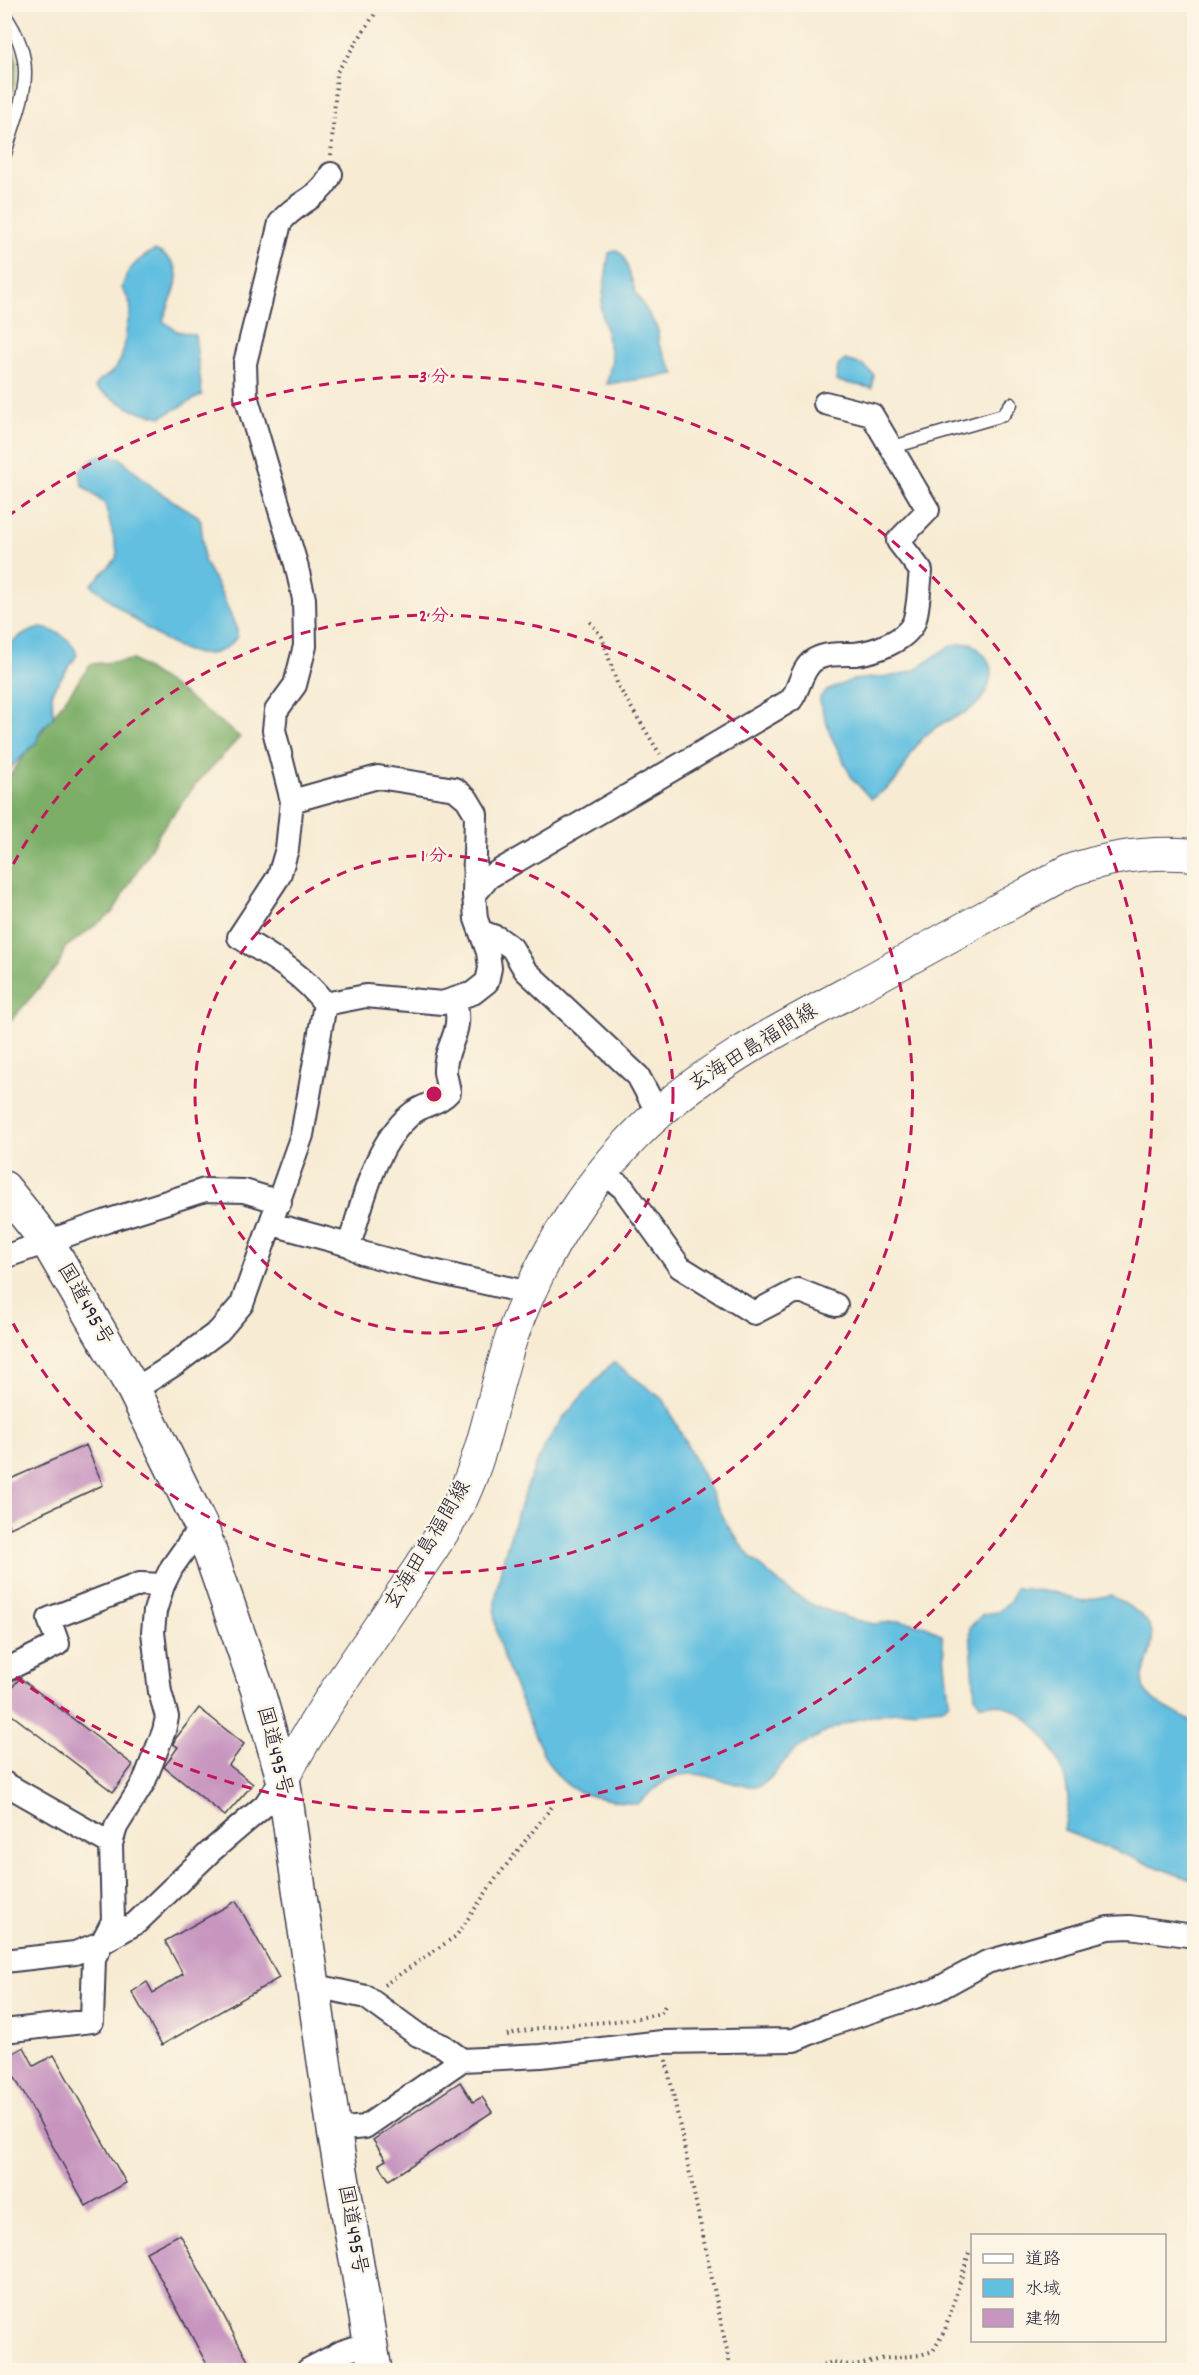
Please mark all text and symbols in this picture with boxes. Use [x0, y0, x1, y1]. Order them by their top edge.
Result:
text: 3 分 [419, 366, 449, 391]
text: 2 分 [419, 605, 449, 630]
text: 1 分 [421, 845, 447, 870]
street label: 玄海田島福間線 [684, 997, 824, 1101]
centre of rings [424, 1084, 444, 1104]
street label: 国道495号 [48, 1258, 120, 1352]
street label: 玄海田島福間線 [378, 1475, 480, 1617]
street label: 国道495号 [247, 1703, 299, 1799]
street label: 国道495号 [328, 2183, 374, 2277]
legend [971, 2234, 1166, 2342]
text: 道路 [1025, 2248, 1061, 2273]
text: 水域 [1025, 2278, 1061, 2303]
text: 建物 [1025, 2308, 1061, 2333]

